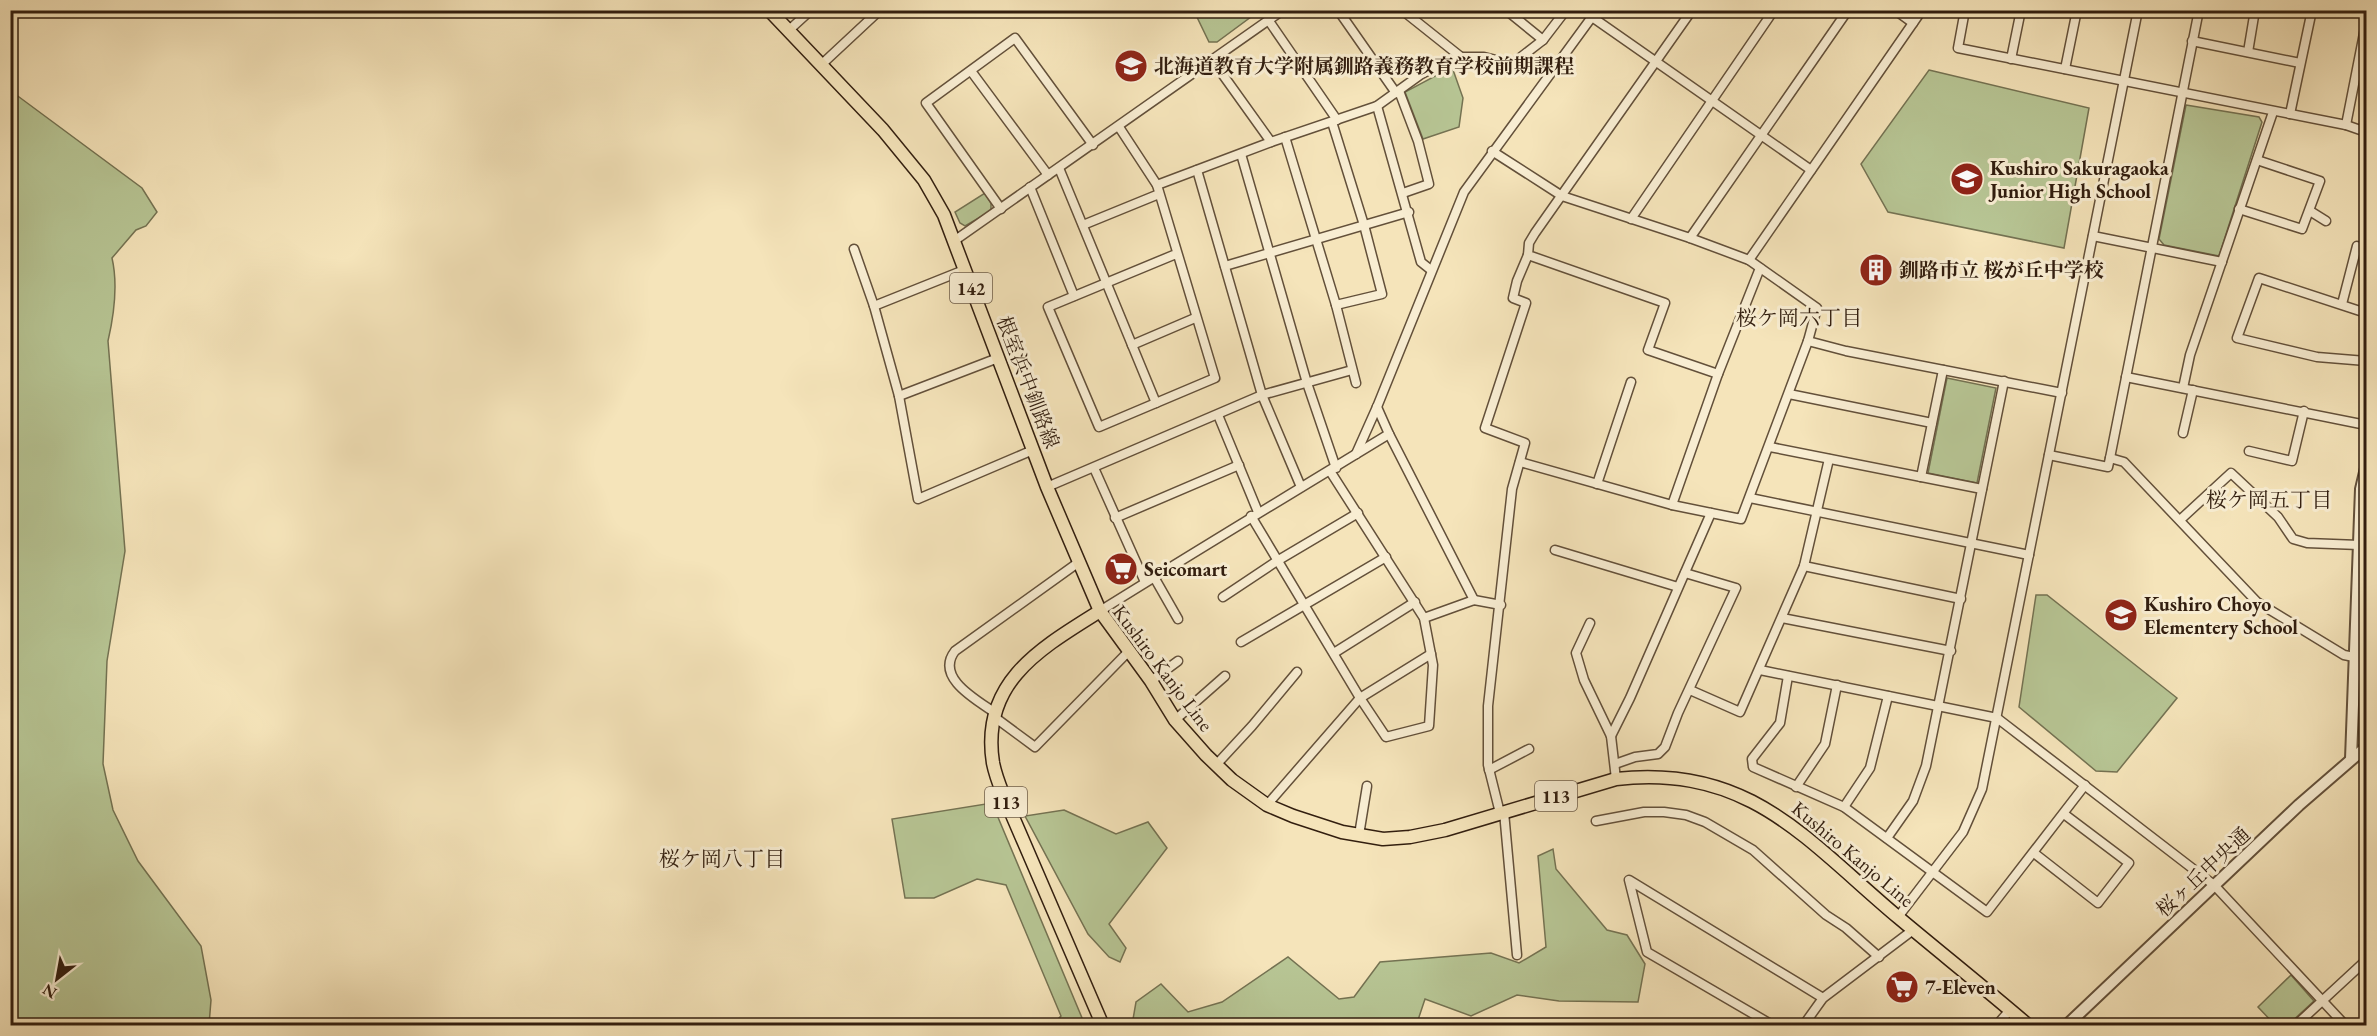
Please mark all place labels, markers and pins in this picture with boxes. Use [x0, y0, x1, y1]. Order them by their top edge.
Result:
school or university icon: 北海道教育大学附属釧路義務教育学校前期課程 [1113, 48, 1149, 84]
place label: 北海道教育大学附属釧路義務教育学校前期課程 [1154, 53, 1575, 79]
place label: Kushiro Sakuragaoka Junior High School [1988, 155, 2169, 204]
school or university icon: Kushiro Sakuragaoka Junior High School [1949, 161, 1985, 197]
building icon: 釧路市立 桜が丘中学校 [1858, 252, 1894, 288]
place label: 釧路市立 桜が丘中学校 [1899, 257, 2104, 283]
supermarket icon: Seicomart [1103, 551, 1139, 587]
place label: Seicomart [1144, 556, 1228, 582]
place label: Kushiro Choyo Elementery School [2144, 591, 2298, 640]
school or university icon: Kushiro Choyo Elementery School [2103, 597, 2139, 633]
supermarket icon: 7-Eleven [1884, 969, 1920, 1005]
place label: 7-Eleven [1925, 974, 1996, 1000]

